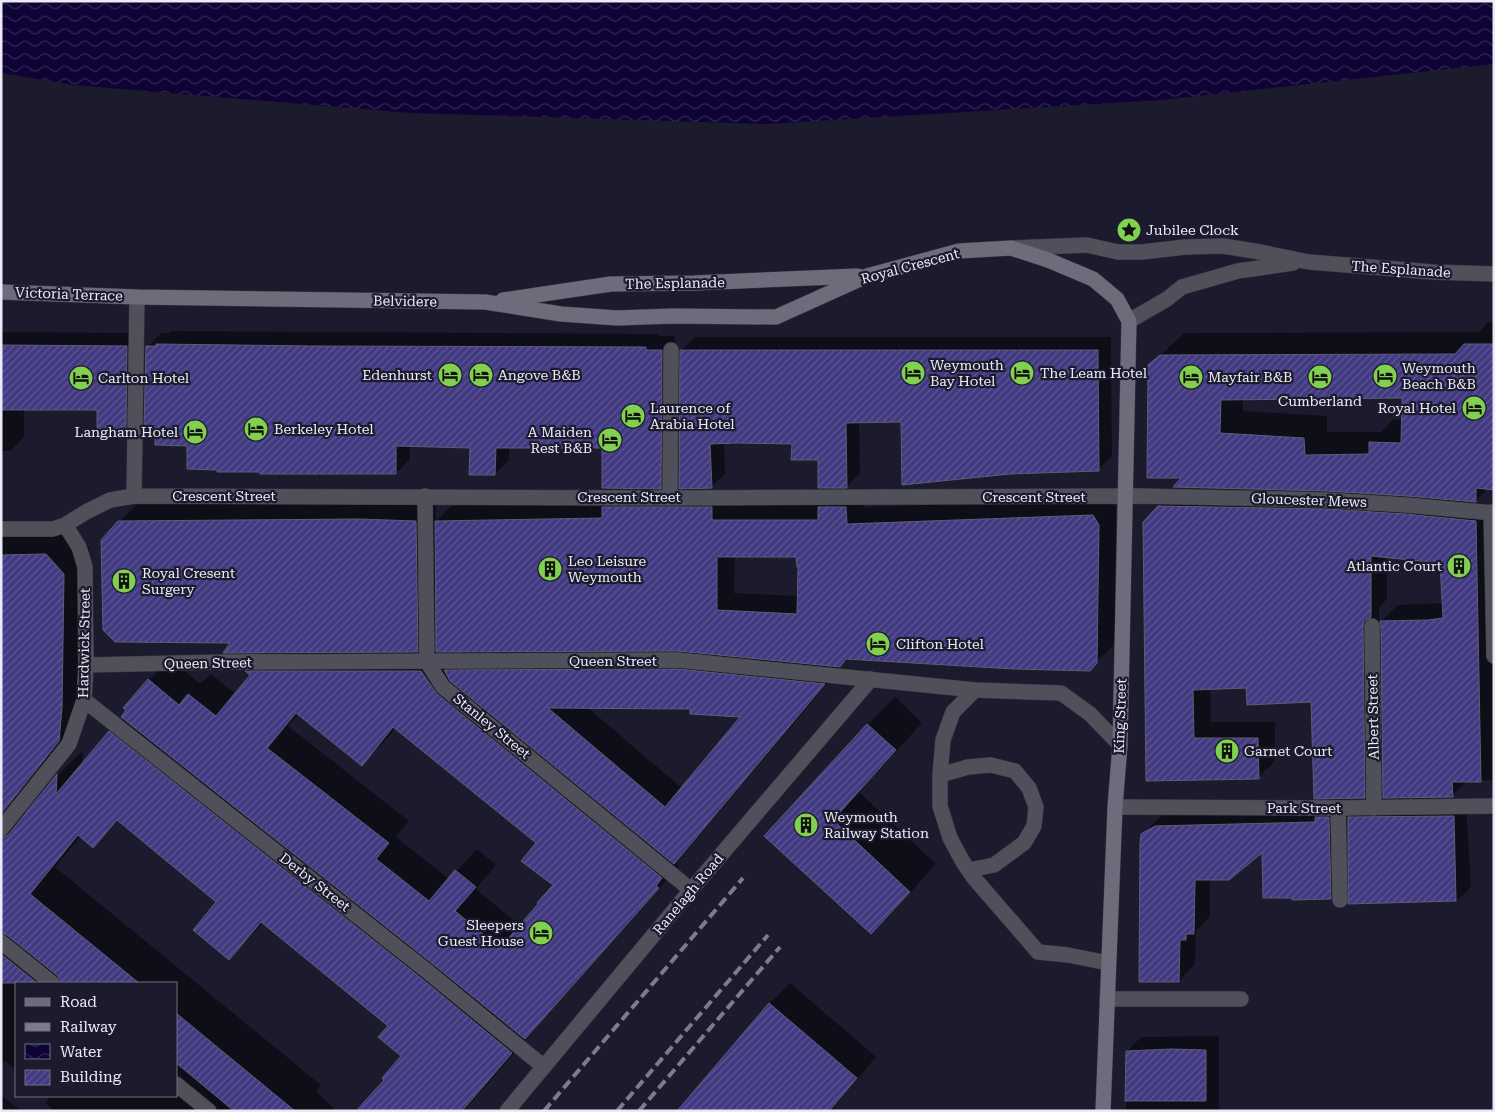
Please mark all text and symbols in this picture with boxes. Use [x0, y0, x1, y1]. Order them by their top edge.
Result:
place icon: Jubilee Clock [1116, 217, 1142, 243]
place label: Jubilee Clock [1146, 222, 1239, 238]
street label: Royal Crescent [859, 245, 961, 287]
street label: The Esplanade [1351, 258, 1452, 280]
street label: The Esplanade [625, 274, 725, 292]
street label: Victoria Terrace [15, 284, 123, 304]
street label: Belvidere [373, 292, 437, 310]
place label: Weymouth Bay Hotel [930, 357, 1004, 389]
hotel icon: Weymouth Bay Hotel [900, 360, 926, 386]
hotel icon: The Leam Hotel [1009, 360, 1035, 386]
place label: Weymouth Beach B&B [1402, 360, 1476, 392]
hotel icon: Edenhurst [437, 362, 463, 388]
hotel icon: Angove B&B [468, 362, 494, 388]
hotel icon: Weymouth Beach B&B [1372, 363, 1398, 389]
hotel icon: Mayfair B&B [1178, 364, 1204, 390]
hotel icon: Cumberland [1307, 364, 1333, 390]
hotel icon: Carlton Hotel [68, 365, 94, 391]
place label: The Leam Hotel [1040, 365, 1148, 381]
place label: Edenhurst [362, 367, 432, 383]
place label: Angove B&B [498, 367, 581, 383]
place label: Mayfair B&B [1208, 369, 1292, 385]
place label: Carlton Hotel [98, 370, 190, 386]
place label: Cumberland [1278, 393, 1362, 409]
hotel icon: Royal Hotel [1461, 395, 1487, 421]
place label: Laurence of Arabia Hotel [650, 400, 735, 432]
place label: Royal Hotel [1378, 400, 1457, 416]
hotel icon: Laurence of Arabia Hotel [620, 403, 646, 429]
hotel icon: Berkeley Hotel [243, 416, 269, 442]
hotel icon: Langham Hotel [182, 419, 208, 445]
place label: Berkeley Hotel [274, 421, 374, 437]
place label: Langham Hotel [75, 424, 179, 440]
place label: A Maiden Rest B&B [528, 424, 592, 456]
hotel icon: A Maiden Rest B&B [597, 427, 623, 453]
street label: Crescent Street [172, 488, 276, 504]
street label: Crescent Street [577, 489, 681, 505]
street label: Crescent Street [982, 489, 1086, 505]
street label: Gloucester Mews [1251, 490, 1367, 510]
place label: Leo Leisure Weymouth [568, 553, 647, 585]
building icon: Atlantic Court [1446, 553, 1472, 579]
building icon: Leo Leisure Weymouth [537, 556, 563, 582]
place label: Atlantic Court [1347, 558, 1442, 574]
place label: Royal Cresent Surgery [142, 565, 235, 597]
building icon: Royal Cresent Surgery [111, 568, 137, 594]
street label: Hardwick Street [75, 588, 93, 698]
hotel icon: Clifton Hotel [865, 631, 891, 657]
place label: Clifton Hotel [896, 636, 985, 652]
street label: Queen Street [569, 653, 657, 669]
street label: Queen Street [164, 654, 252, 672]
street label: Albert Street [1364, 674, 1382, 760]
street label: King Street [1111, 678, 1129, 754]
street label: Stanley Street [450, 690, 534, 762]
building icon: Garnet Court [1214, 738, 1240, 764]
place label: Garnet Court [1244, 743, 1333, 759]
street label: Park Street [1267, 800, 1341, 816]
place label: Weymouth Railway Station [824, 809, 929, 841]
building icon: Weymouth Railway Station [793, 812, 819, 838]
street label: Derby Street [277, 850, 353, 914]
street label: Ranelagh Road [650, 850, 726, 938]
place label: Sleepers Guest House [438, 917, 524, 949]
hotel icon: Sleepers Guest House [528, 920, 554, 946]
legend [15, 982, 178, 1097]
text: Road [60, 993, 97, 1011]
text: Railway [60, 1018, 117, 1036]
text: Water [60, 1043, 102, 1061]
text: Building [60, 1068, 122, 1086]

